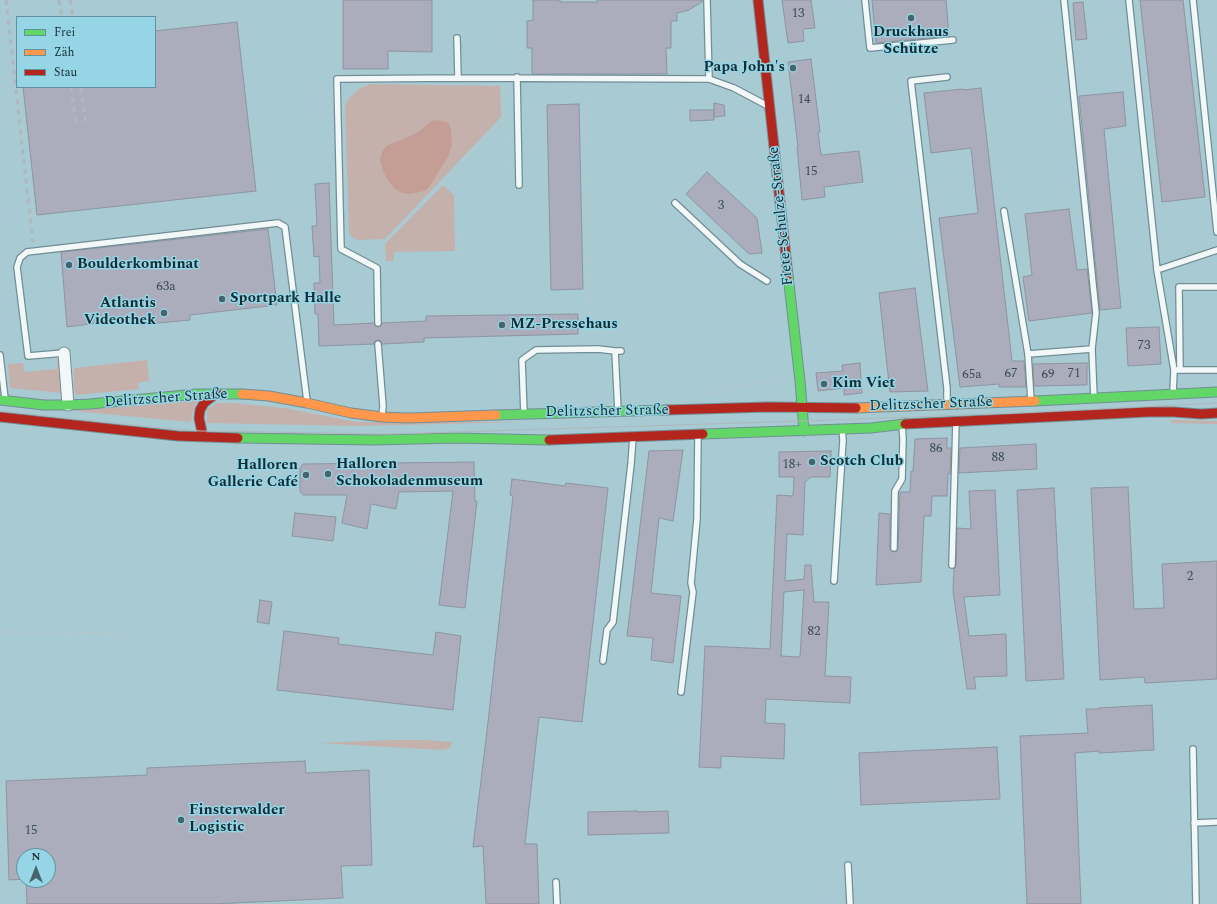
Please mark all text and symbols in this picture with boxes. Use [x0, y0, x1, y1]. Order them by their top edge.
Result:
house number: 13 [792, 6, 804, 22]
marker: Druckhaus Schütze [906, 13, 916, 23]
legend [16, 16, 156, 88]
text: Frei [54, 23, 75, 42]
place label: Druckhaus Schütze [873, 24, 949, 59]
text: Zäh [54, 43, 75, 62]
place label: Papa John's [704, 59, 785, 77]
text: Stau [54, 63, 77, 82]
marker: Papa John's [788, 63, 798, 73]
house number: 14 [798, 92, 810, 108]
street label: Fiete-Schulze-Straße [766, 146, 798, 286]
house number: 15 [805, 164, 817, 180]
house number: 3 [718, 198, 724, 214]
place label: Boulderkombinat [77, 256, 199, 274]
marker: Boulderkombinat [64, 260, 74, 270]
house number: 63a [156, 279, 176, 295]
place label: Sportpark Halle [230, 290, 341, 308]
marker: Sportpark Halle [217, 294, 227, 304]
place label: Atlantis Videothek [84, 295, 156, 330]
marker: Atlantis Videothek [159, 308, 169, 318]
place label: MZ-Pressehaus [510, 316, 618, 334]
marker: MZ-Pressehaus [497, 320, 507, 330]
house number: 73 [1138, 338, 1150, 354]
house number: 67 [1005, 366, 1017, 382]
house number: 71 [1068, 366, 1080, 382]
house number: 65a [962, 367, 982, 383]
house number: 69 [1042, 367, 1054, 383]
place label: Kim Viet [832, 375, 895, 393]
marker: Kim Viet [819, 379, 829, 389]
street label: Delitzscher Straße [104, 386, 228, 412]
street label: Delitzscher Straße [869, 394, 993, 416]
street label: Delitzscher Straße [545, 402, 669, 422]
house number: 86 [930, 441, 942, 457]
house number: 88 [992, 450, 1004, 466]
place label: Scotch Club [820, 453, 903, 471]
place label: Halloren Schokoladenmuseum [336, 456, 483, 491]
place label: Halloren Gallerie Café [208, 457, 298, 492]
house number: 18+ [782, 457, 802, 473]
marker: Scotch Club [807, 457, 817, 467]
marker: Halloren Schokoladenmuseum [323, 469, 333, 479]
marker: Halloren Gallerie Café [301, 470, 311, 480]
house number: 2 [1187, 569, 1193, 585]
house number: 82 [808, 624, 820, 640]
place label: Finsterwalder Logistic [189, 802, 285, 837]
marker: Finsterwalder Logistic [176, 815, 186, 825]
house number: 15 [25, 823, 37, 839]
north arrow [16, 848, 56, 888]
text: N [32, 848, 40, 865]

